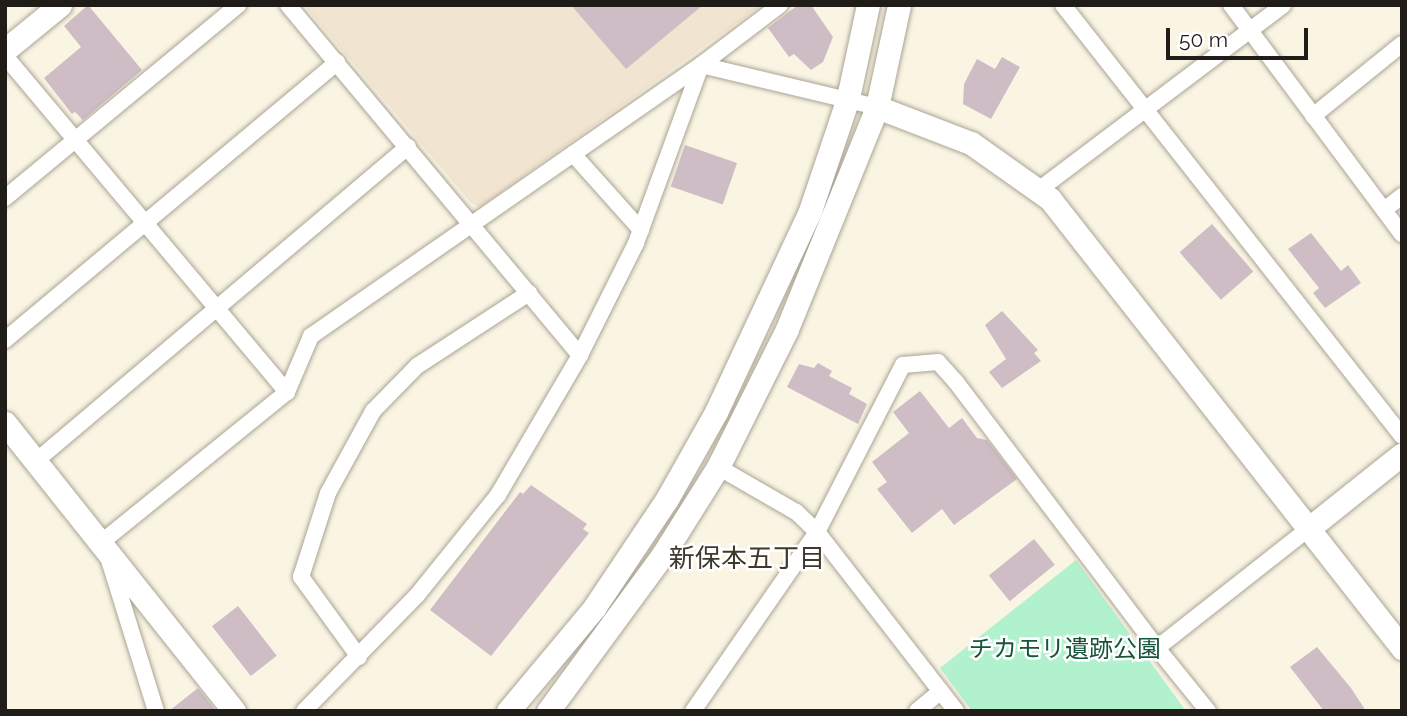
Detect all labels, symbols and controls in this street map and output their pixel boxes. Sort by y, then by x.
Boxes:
scale bar [1169,14,1311,58]
text: 50 m [1179,27,1228,52]
district label: 新保本五丁目 [669,543,825,575]
park label: チカモリ遺跡公園 [969,635,1161,663]

